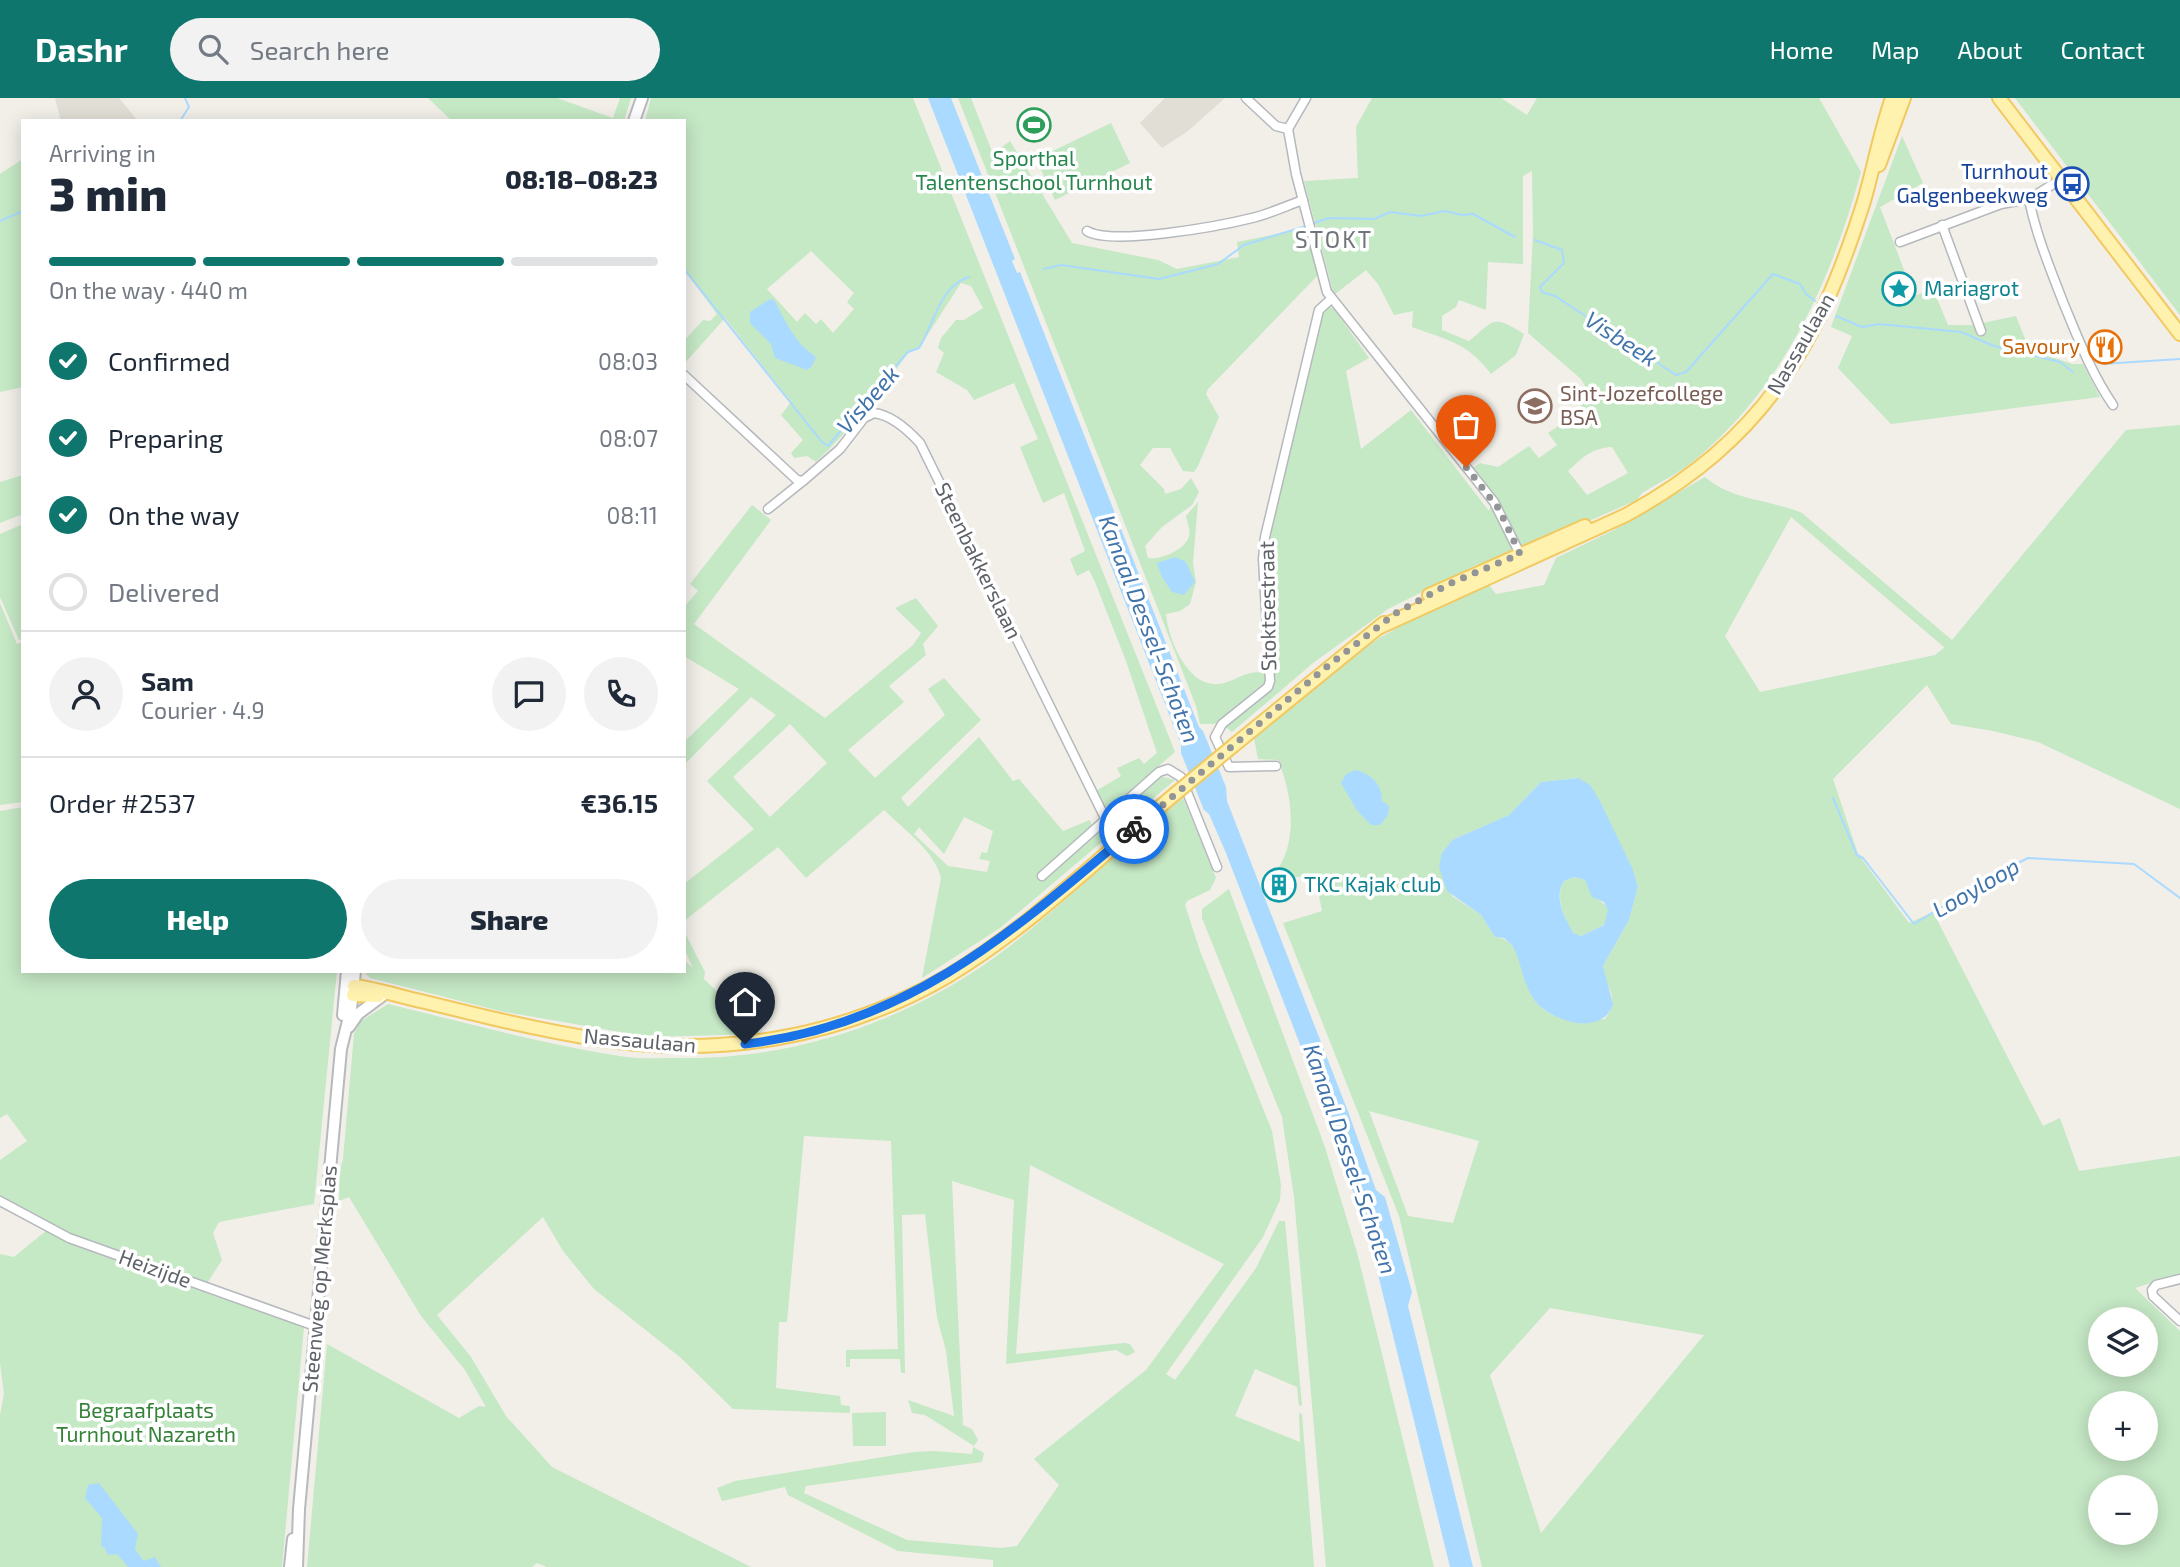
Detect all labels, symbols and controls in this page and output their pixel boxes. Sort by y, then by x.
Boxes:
search box [170,18,660,81]
text: Dashr [35,29,128,69]
icon: search [194,30,232,68]
text: Search here [250,34,389,65]
text: Home [1770,35,1833,64]
text: Map [1871,35,1919,64]
text: About [1957,35,2023,64]
text: Contact [2061,35,2145,64]
sports icon: Sporthal Talentenschool Turnhout [1015,106,1053,144]
text: Arriving in [49,139,156,167]
place label: Sporthal Talentenschool Turnhout [916,145,1152,194]
place label: Turnhout Galgenbeekweg [1896,158,2048,207]
text: 08:18–08:23 [505,163,658,194]
text: 3 min [49,165,167,220]
bus stop icon: Turnhout Galgenbeekweg [2053,165,2091,203]
district label: STOKT [1295,225,1373,253]
place icon: Mariagrot [1880,270,1918,308]
place label: Mariagrot [1924,275,2019,300]
text: On the way · 440 m [49,276,248,304]
street label: Nassaulaan [1761,288,1839,398]
water label: Visbeek [1580,304,1663,372]
restaurant icon: Savoury [2086,328,2124,366]
place label: Savoury [2002,333,2080,358]
icon: check [49,342,87,380]
text: Confirmed [108,345,231,376]
text: 08:03 [598,347,658,375]
water label: Visbeek [830,360,904,439]
place label: Sint-Jozefcollege BSA [1560,380,1723,429]
school or university icon: Sint-Jozefcollege BSA [1516,387,1554,425]
pin [1436,395,1496,467]
icon: bag [1447,406,1485,444]
icon: check [49,419,87,457]
text: Preparing [108,422,223,453]
text: 08:07 [599,424,658,452]
street label: Steenbakkerslaan [931,478,1028,643]
icon: check [49,496,87,534]
text: On the way [108,499,239,530]
text: 08:11 [606,501,658,529]
water label: Kanaal Dessel-Schoten [1094,511,1206,746]
street label: Stoktsestraat [1253,541,1280,671]
text: Delivered [108,576,220,607]
button: person [49,657,123,731]
button: chat [492,657,566,731]
button: phone [584,657,658,731]
text: Sam [141,665,194,696]
text: Courier · 4.9 [141,696,265,724]
text: Order #2537 [49,787,195,818]
text: €36.15 [580,787,658,818]
courier [1099,794,1169,864]
icon: bike [1115,810,1153,848]
water label: Looyloop [1927,851,2024,923]
building icon: TKC Kajak club [1260,866,1298,904]
place label: TKC Kajak club [1304,871,1441,897]
button: Help [49,879,347,959]
button: Share [361,879,658,959]
pin [715,972,775,1044]
icon: home [726,983,764,1021]
street label: Nassaulaan [583,1022,697,1057]
water label: Kanaal Dessel-Schoten [1298,1040,1404,1277]
street label: Steenweg op Merksplas [296,1164,341,1394]
street label: Heizijde [116,1243,195,1293]
map controls [2088,1307,2158,1545]
button: layers [2088,1307,2158,1377]
button: + [2088,1391,2158,1461]
park label: Begraafplaats Turnhout Nazareth [56,1397,236,1446]
button: − [2088,1475,2158,1545]

